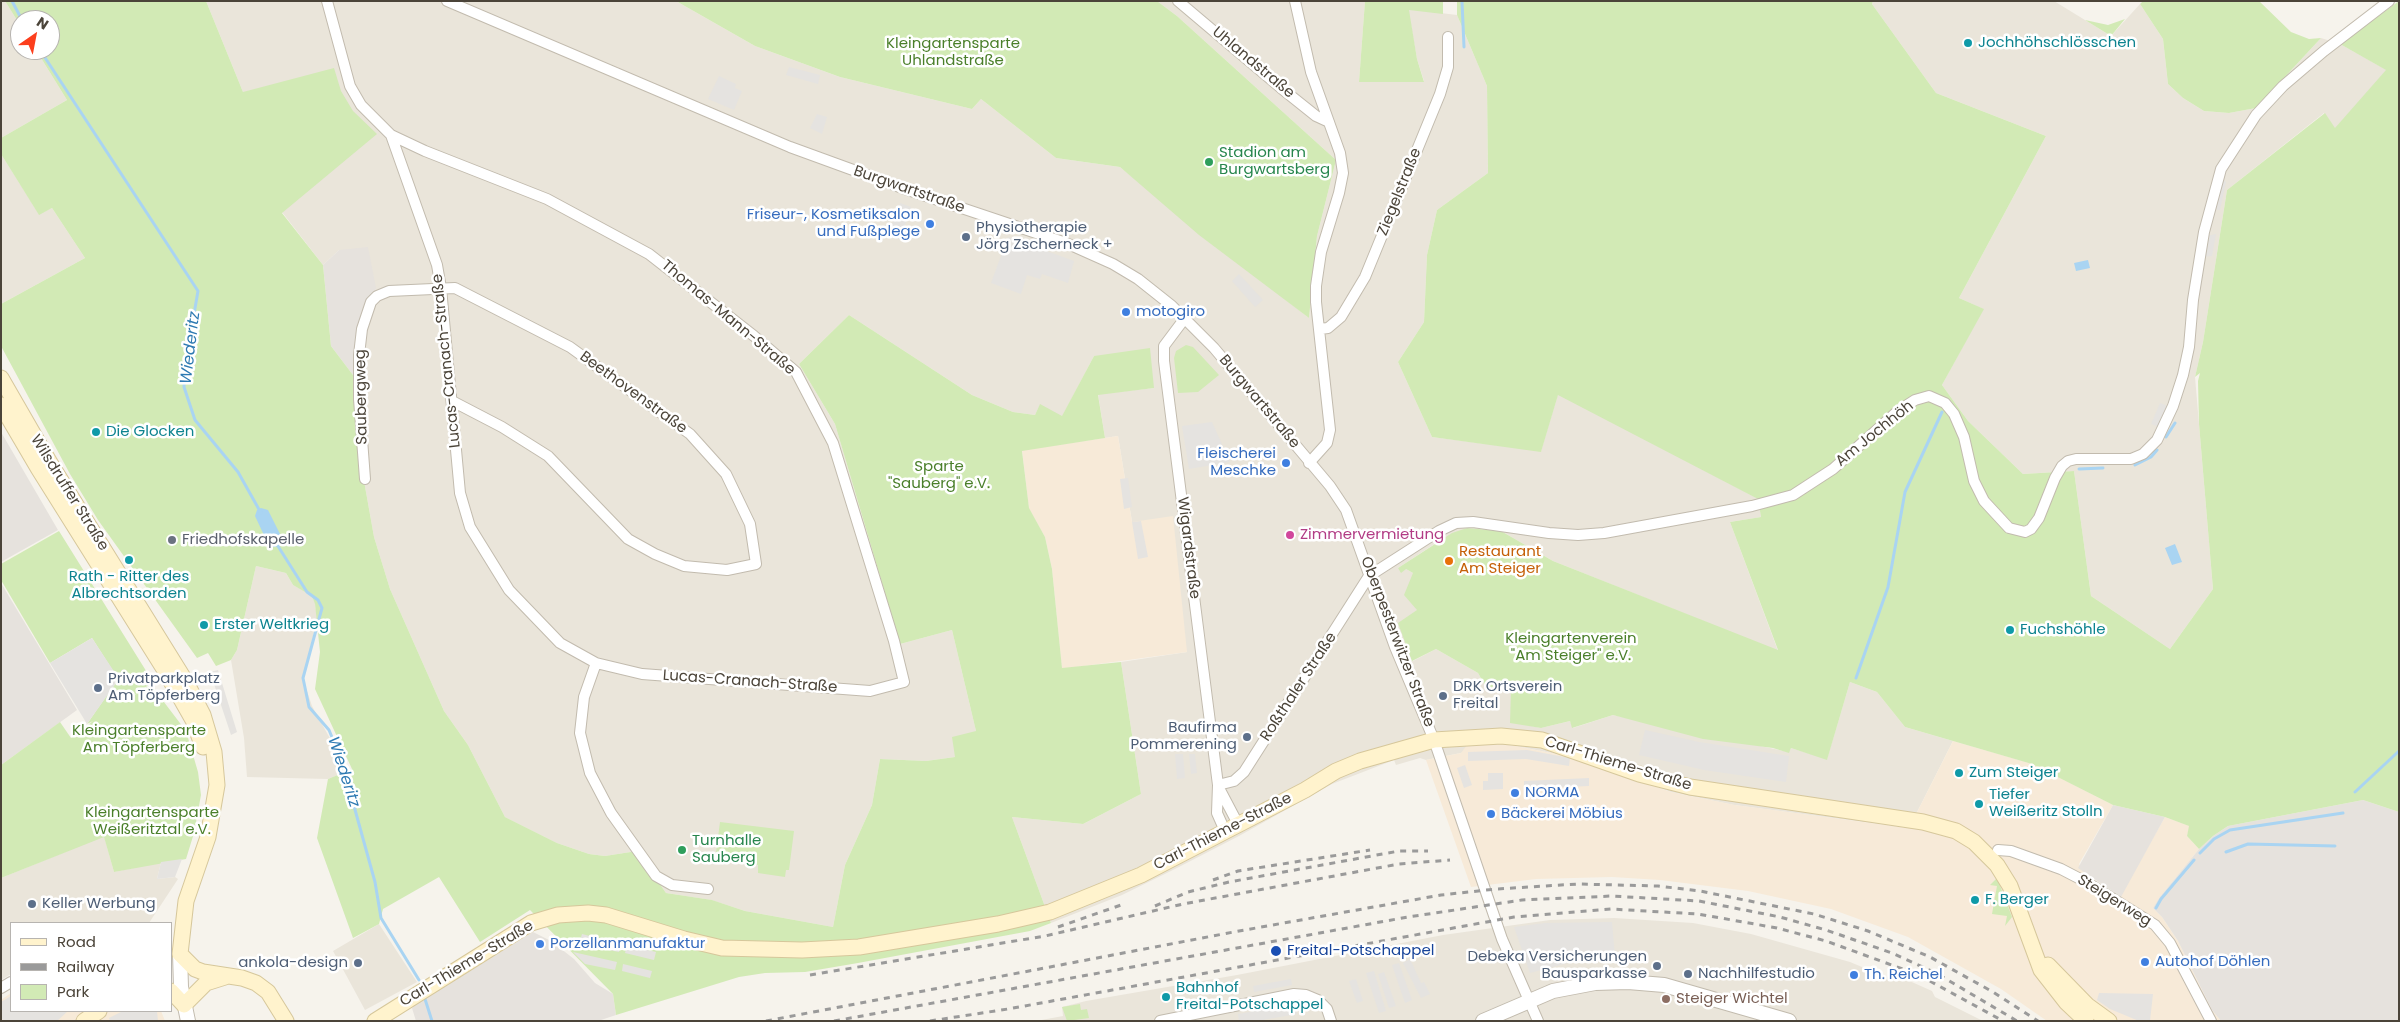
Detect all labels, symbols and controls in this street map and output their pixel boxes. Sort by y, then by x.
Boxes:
north arrow [10,10,60,60]
text: N [33,12,52,35]
street label: Uhlandstraße [1208,23,1298,103]
place label: Jochhöhschlösschen [1978,34,2136,52]
park label: Kleingartensparte Uhlandstraße [886,35,1020,70]
marker: Jochhöhschlösschen [1962,37,1974,49]
place label: Stadion am Burgwartsberg [1219,144,1330,179]
street label: Ziegelstraße [1374,146,1426,238]
marker: Stadion am Burgwartsberg [1203,156,1215,168]
street label: Burgwartstraße [851,163,967,217]
place label: Friseur-, Kosmetiksalon und Fußplege [747,206,920,241]
marker: Friseur-, Kosmetiksalon und Fußplege [924,218,936,230]
place label: Physiotherapie Jörg Zscherneck + [976,219,1113,254]
marker: Physiotherapie Jörg Zscherneck + [960,231,972,243]
street label: Thomas-Mann-Straße [657,257,799,379]
street label: Lucas-Cranach-Straße [429,273,465,449]
place label: motogiro [1136,303,1205,321]
marker: motogiro [1120,306,1132,318]
water label: Wiederitz [177,310,205,386]
street label: Beethovenstraße [576,348,690,438]
street label: Saubergweg [352,349,372,445]
street label: Burgwartstraße [1215,352,1303,452]
street label: Am Jochhöh [1833,397,1917,471]
place label: Die Glocken [106,423,194,441]
marker: Die Glocken [90,426,102,438]
street label: Wilsdruffer Straße [26,432,112,554]
place label: Fleischerei Meschke [1197,445,1276,480]
marker: Fleischerei Meschke [1280,457,1292,469]
park label: Sparte "Sauberg" e.V. [888,458,990,493]
street label: Wigardstraße [1173,496,1203,600]
place label: Zimmervermietung [1300,526,1444,544]
marker: Zimmervermietung [1284,529,1296,541]
place label: Friedhofskapelle [182,531,304,549]
marker: Friedhofskapelle [166,534,178,546]
place label: Restaurant Am Steiger [1459,543,1541,578]
marker: Rath - Ritter des Albrechtsorden [123,554,135,566]
street label: Oberpesterwitzer Straße [1356,554,1438,730]
marker: Restaurant Am Steiger [1443,555,1455,567]
place label: Rath - Ritter des Albrechtsorden [69,568,189,603]
place label: Erster Weltkrieg [214,616,329,634]
marker: Erster Weltkrieg [198,619,210,631]
place label: Fuchshöhle [2020,621,2105,639]
marker: Fuchshöhle [2004,624,2016,636]
street label: Roßthaler Straße [1257,629,1341,745]
park label: Kleingartenverein "Am Steiger" e.V. [1505,630,1637,665]
street label: Lucas-Cranach-Straße [662,667,838,697]
place label: Privatparkplatz Am Töpferberg [108,670,220,705]
place label: DRK Ortsverein Freital [1453,678,1562,713]
marker: Privatparkplatz Am Töpferberg [92,682,104,694]
marker: DRK Ortsverein Freital [1437,690,1449,702]
place label: Baufirma Pommerening [1131,719,1237,754]
park label: Kleingartensparte Am Töpferberg [72,722,206,757]
marker: Baufirma Pommerening [1241,731,1253,743]
street label: Carl-Thieme-Straße [1542,733,1694,795]
water label: Wiederitz [323,734,363,810]
place label: Zum Steiger [1969,764,2058,782]
marker: Zum Steiger [1953,767,1965,779]
place label: NORMA [1525,784,1579,802]
place label: Tiefer Weißeritz Stolln [1989,786,2103,821]
marker: NORMA [1509,787,1521,799]
street label: Carl-Thieme-Straße [1151,789,1295,875]
marker: Tiefer Weißeritz Stolln [1973,798,1985,810]
park label: Kleingartensparte Weißeritztal e.V. [85,804,219,839]
place label: Bäckerei Möbius [1501,805,1623,823]
marker: Bäckerei Möbius [1485,808,1497,820]
place label: Turnhalle Sauberg [692,832,761,867]
marker: Turnhalle Sauberg [676,844,688,856]
street label: Steigerweg [2074,871,2154,931]
place label: F. Berger [1985,891,2049,909]
marker: F. Berger [1969,894,1981,906]
place label: Keller Werbung [42,895,156,913]
marker: Keller Werbung [26,898,38,910]
street label: Carl-Thieme-Straße [397,917,537,1011]
legend [10,922,172,1012]
text: Road [57,931,96,952]
place label: Porzellanmanufaktur [550,935,705,953]
marker: Porzellanmanufaktur [534,938,546,950]
place label: Freital-Potschappel [1287,942,1434,960]
marker: Freital-Potschappel [1269,944,1283,958]
place label: Debeka Versicherungen Bausparkasse [1467,948,1647,983]
place label: Autohof Döhlen [2155,953,2270,971]
place label: ankola-design [238,954,348,972]
text: Railway [57,956,115,977]
marker: Autohof Döhlen [2139,956,2151,968]
marker: ankola-design [352,957,364,969]
marker: Debeka Versicherungen Bausparkasse [1651,960,1663,972]
place label: Nachhilfestudio [1698,965,1815,983]
place label: Th. Reichel [1864,966,1943,984]
marker: Nachhilfestudio [1682,968,1694,980]
marker: Th. Reichel [1848,969,1860,981]
place label: Bahnhof Freital-Potschappel [1176,979,1323,1014]
text: Park [57,981,89,1002]
place label: Steiger Wichtel [1676,990,1788,1008]
marker: Bahnhof Freital-Potschappel [1160,991,1172,1003]
marker: Steiger Wichtel [1660,993,1672,1005]

